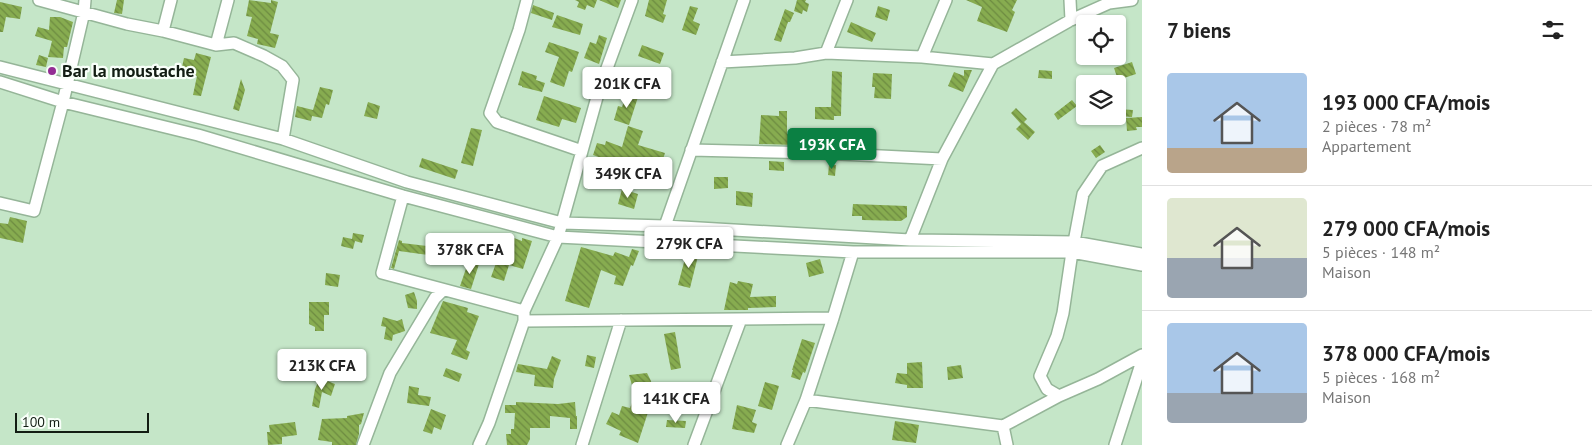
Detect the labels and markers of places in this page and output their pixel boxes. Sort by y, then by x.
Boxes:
place label: Bar la moustache [62,59,195,82]
marker: Bar la moustache [46,65,58,77]
pin: 201K CFA [575,66,679,109]
pin: 193K CFA [780,128,884,170]
pin: 349K CFA [576,156,680,199]
pin: 279K CFA [637,226,741,269]
pin: 378K CFA [418,232,522,275]
pin: 213K CFA [270,348,374,391]
pin: 141K CFA [624,382,728,424]

